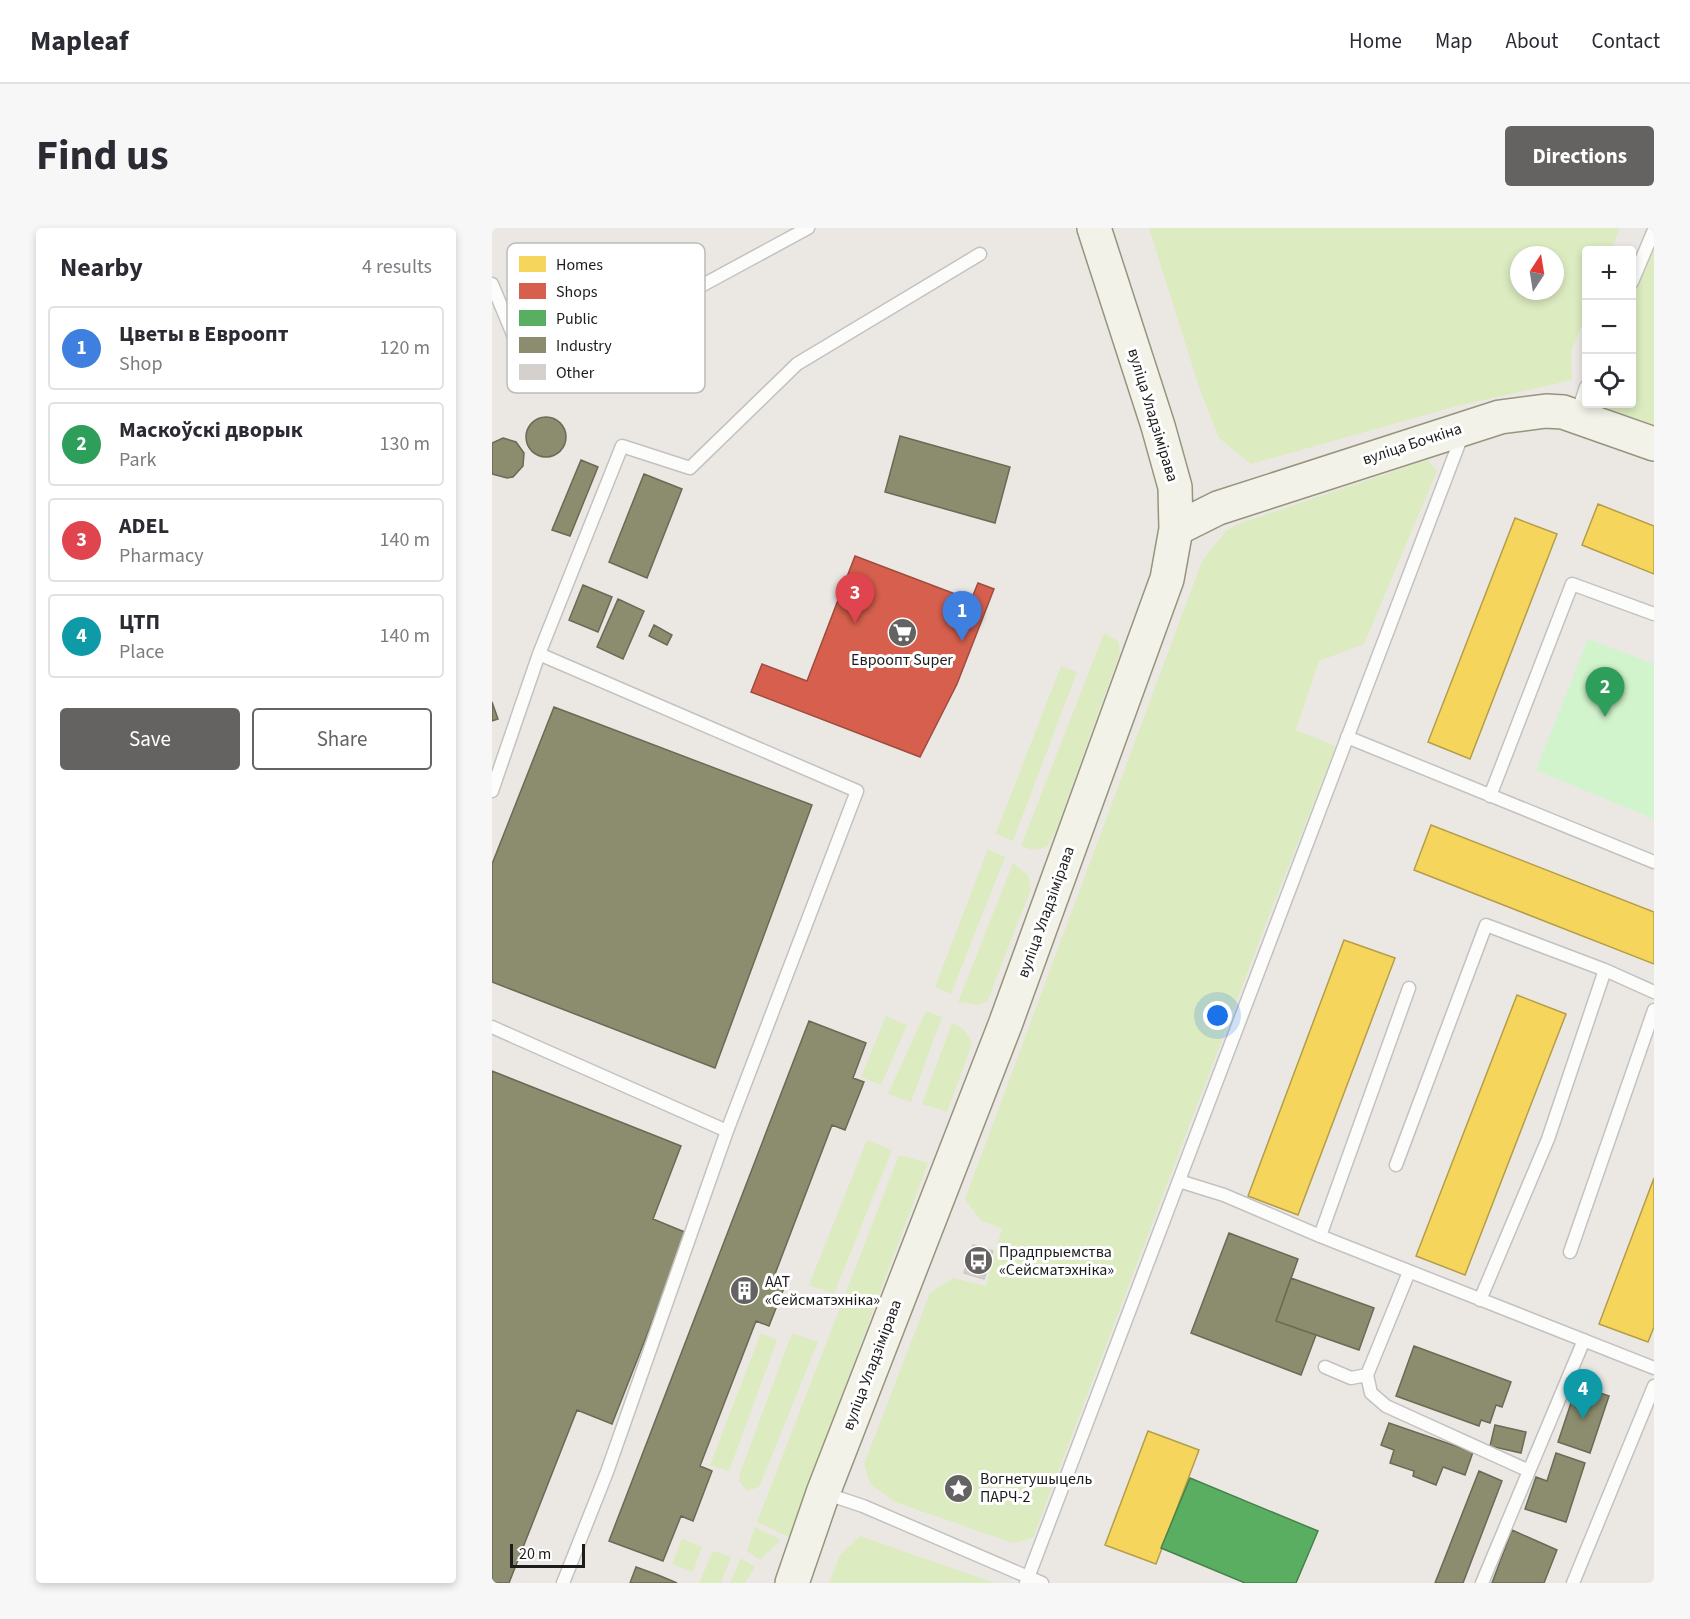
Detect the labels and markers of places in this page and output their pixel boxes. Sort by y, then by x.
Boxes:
pin: 3 [836,574,874,623]
pin: 1 [942,592,982,641]
supermarket icon: Евроопт Super [886,616,918,648]
place label: Евроопт Super [851,649,953,671]
pin: 2 [1586,668,1624,717]
place label: Прадпрыемства «Сейсматэхніка» [999,1241,1114,1281]
bus stop icon: Прадпрыемства «Сейсматэхніка» [962,1245,994,1277]
place label: ААТ «Сейсматэхніка» [765,1271,880,1311]
building icon: ААТ «Сейсматэхніка» [728,1275,760,1307]
pin: 4 [1564,1370,1602,1419]
place label: Вогнетушыцель ПАРЧ-2 [980,1468,1092,1508]
place icon: Вогнетушыцель ПАРЧ-2 [943,1472,975,1504]

